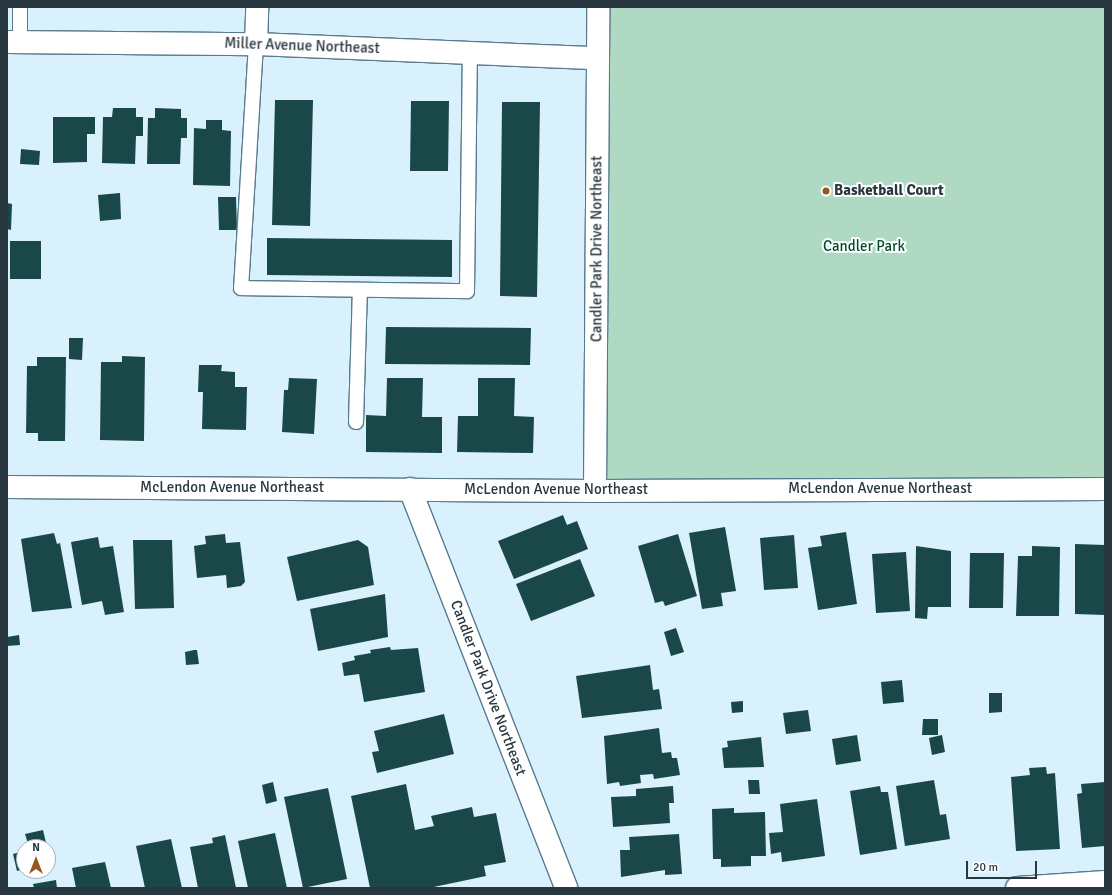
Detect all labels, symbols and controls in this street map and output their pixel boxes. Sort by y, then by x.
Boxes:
street label: Miller Avenue Northeast [224,34,380,58]
street label: Candler Park Drive Northeast [588,156,606,342]
place label: Basketball Court [834,182,944,200]
marker: Basketball Court [821,186,831,196]
park label: Candler Park [823,238,905,256]
street label: McLendon Avenue Northeast [140,479,324,497]
street label: McLendon Avenue Northeast [788,480,972,498]
street label: McLendon Avenue Northeast [464,481,648,499]
street label: Candler Park Drive Northeast [446,598,530,778]
north arrow [16,839,56,879]
text: N [32,841,40,854]
scale bar [968,853,1039,879]
text: 20 m [973,860,998,875]

